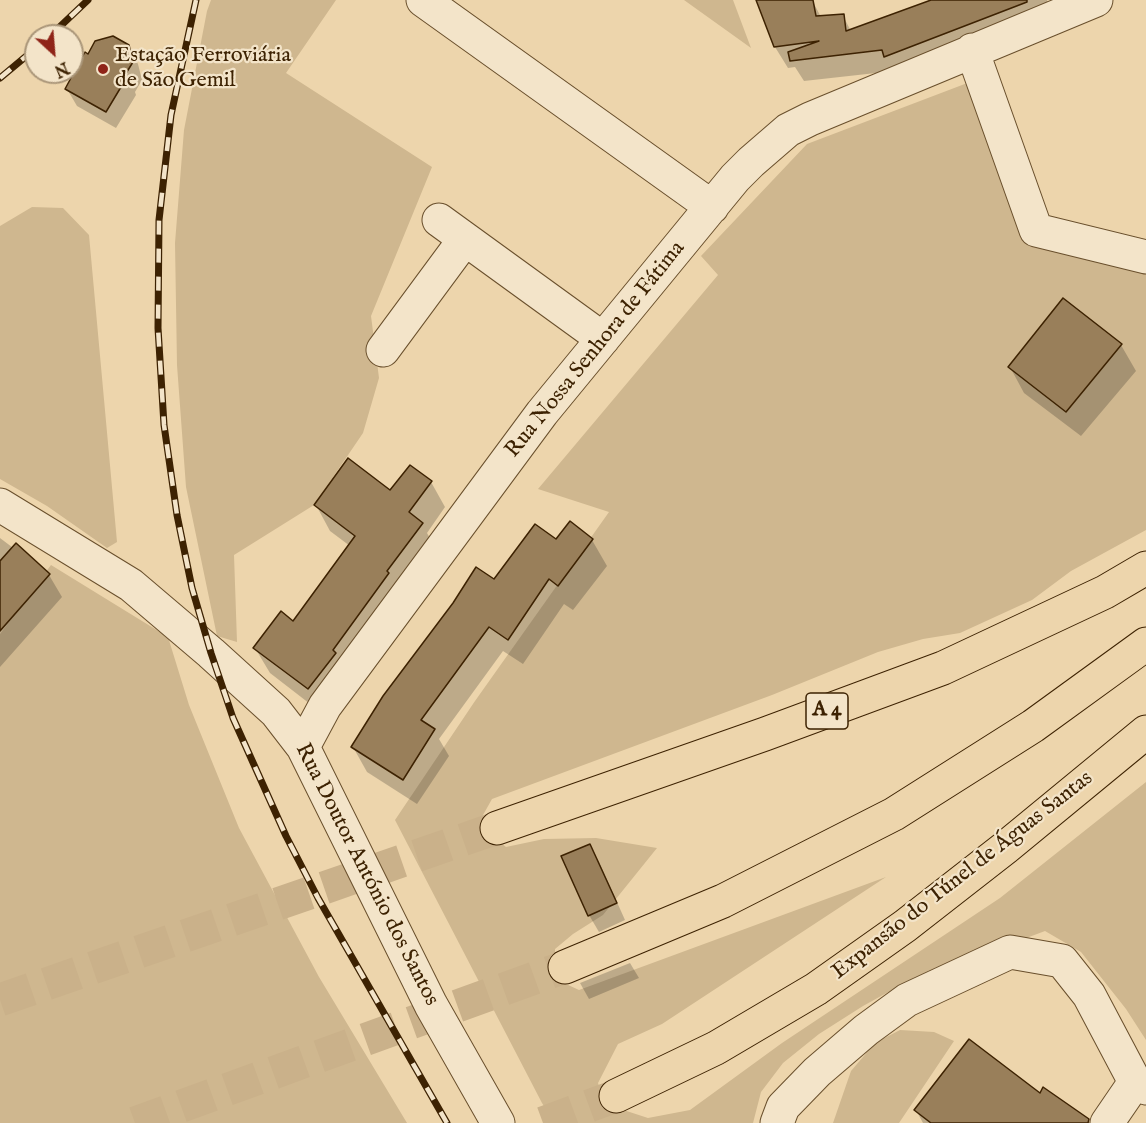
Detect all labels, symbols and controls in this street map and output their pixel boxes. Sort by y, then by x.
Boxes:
north arrow [24,24,84,84]
place label: Estação Ferroviária de São Gemil [115,43,291,94]
text: N [50,56,72,80]
marker: Estação Ferroviária de São Gemil [96,62,110,76]
street label: Rua Nossa Senhora de Fátima [500,236,692,464]
road number: A 4 [806,693,848,729]
street label: Rua Doutor António dos Santos [288,739,444,1011]
street label: Expansão do Túnel de Águas Santas [827,766,1099,986]

